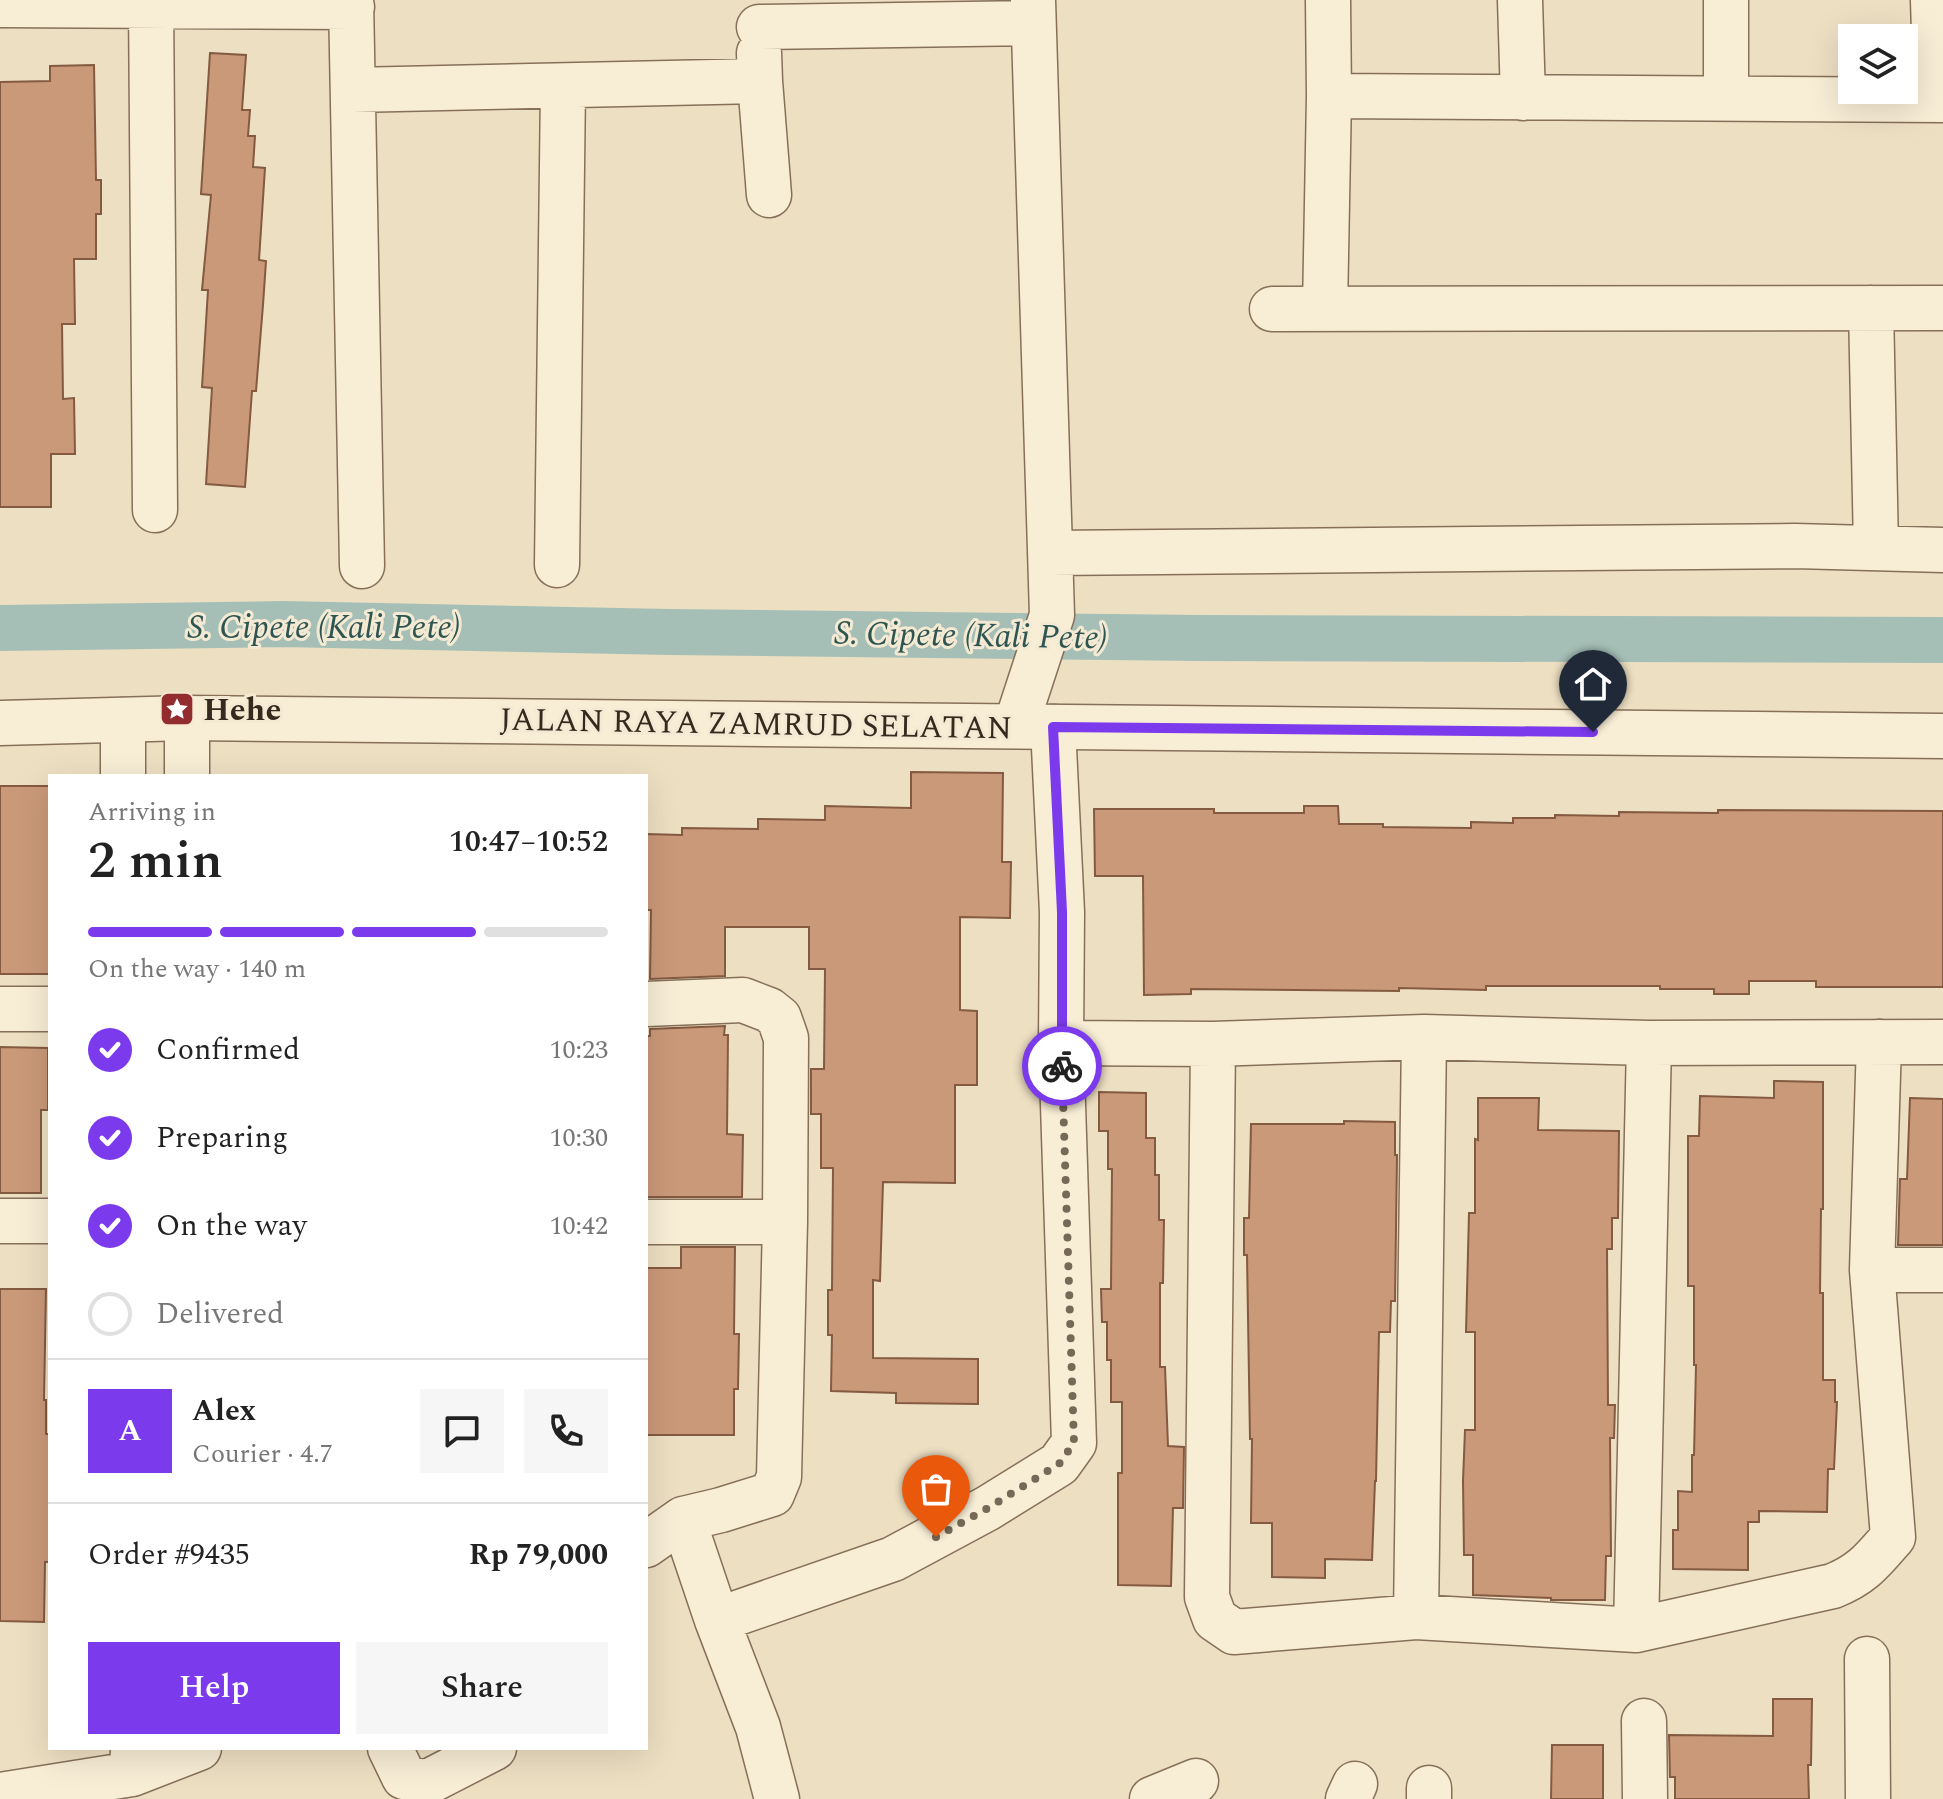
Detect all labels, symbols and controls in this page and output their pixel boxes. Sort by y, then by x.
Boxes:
map controls [1838,24,1918,104]
button: layers [1838,24,1918,104]
water label: S. Cipete (Kali Pete) [187,602,461,654]
water label: S. Cipete (Kali Pete) [834,608,1108,664]
pin [1559,650,1627,732]
icon: home [1571,662,1615,706]
place label: Hehe [203,686,281,735]
place icon: Hehe [158,690,196,728]
street label: JALAN RAYA ZAMRUD SELATAN [499,696,1013,753]
text: Arriving in [88,792,216,832]
text: 10:47–10:52 [449,819,608,865]
text: 2 min [88,822,223,901]
text: On the way · 140 m [88,949,306,989]
courier [1022,1026,1102,1106]
text: Confirmed [156,1027,300,1073]
icon: check [88,1028,132,1072]
text: 10:23 [549,1030,608,1070]
icon: bike [1040,1044,1084,1088]
text: Preparing [156,1115,288,1161]
icon: check [88,1116,132,1160]
text: 10:30 [549,1118,608,1158]
text: On the way [156,1203,307,1249]
icon: check [88,1204,132,1248]
text: 10:42 [549,1206,608,1246]
text: Delivered [156,1291,284,1337]
text: Alex [192,1388,256,1434]
button: chat [420,1389,504,1473]
button: phone [524,1389,608,1473]
text: A [118,1408,142,1454]
text: Courier · 4.7 [192,1434,333,1474]
pin [902,1455,970,1537]
icon: bag [914,1467,958,1511]
text: Order #9435 [88,1532,250,1578]
text: Rp 79,000 [469,1532,608,1578]
button: Help [88,1642,340,1734]
button: Share [356,1642,608,1734]

